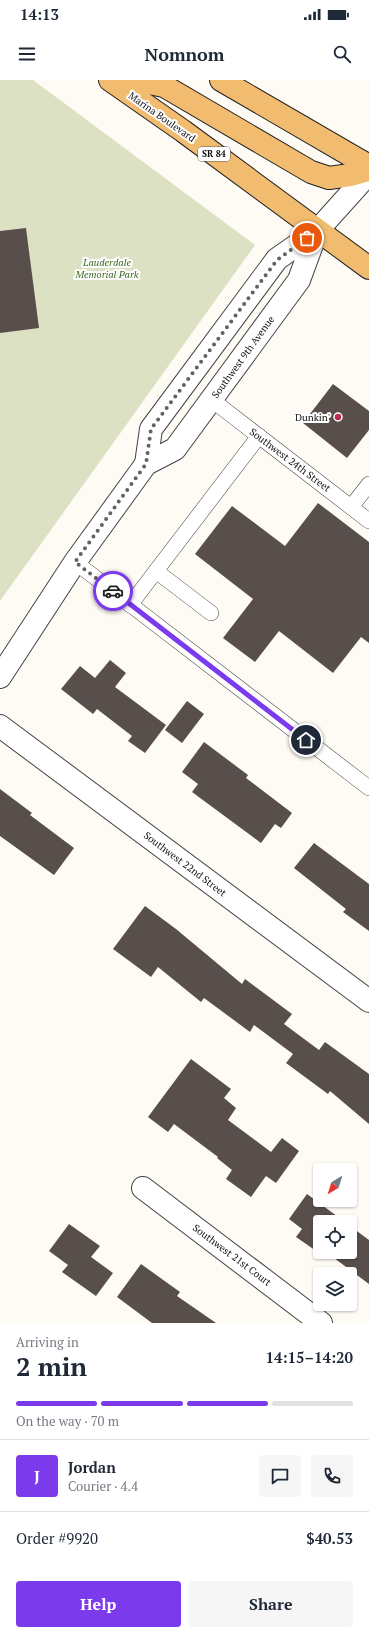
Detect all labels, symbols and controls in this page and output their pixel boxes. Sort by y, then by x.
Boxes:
text: 14:13 [20,4,59,24]
text: Nomnom [145,42,224,66]
icon: menu [16,43,38,65]
icon: search [331,43,353,65]
street label: Marina Boulevard [126,89,198,145]
road number: SR 84 [198,147,230,161]
pin [290,221,324,255]
icon: bag [296,227,318,249]
park label: Lauderdale Memorial Park [74,256,139,281]
street label: Southwest 9th Avenue [209,313,277,401]
place label: Dunkin' [295,411,330,424]
marker: Dunkin' [333,412,343,422]
street label: Southwest 24th Street [247,425,333,495]
courier [93,571,133,611]
icon: car [102,580,124,602]
pin [289,723,323,757]
icon: home [295,729,317,751]
street label: Southwest 22nd Street [141,829,229,899]
north arrow [313,1163,357,1207]
map controls [313,1163,357,1311]
button: locate [313,1215,357,1259]
street label: Southwest 21st Court [190,1221,274,1289]
button: layers [313,1267,357,1311]
text: Arriving in [16,1333,79,1351]
text: 14:15–14:20 [266,1347,353,1367]
text: 2 min [16,1349,87,1383]
text: On the way · 70 m [16,1412,119,1430]
button: chat [259,1455,301,1497]
button: phone [311,1455,353,1497]
text: Jordan [68,1457,116,1477]
text: J [34,1466,40,1486]
text: Courier · 4.4 [68,1477,138,1495]
text: Order #9920 [16,1528,98,1548]
text: $40.53 [306,1528,353,1548]
button: Help [16,1581,181,1627]
button: Share [189,1581,353,1627]

